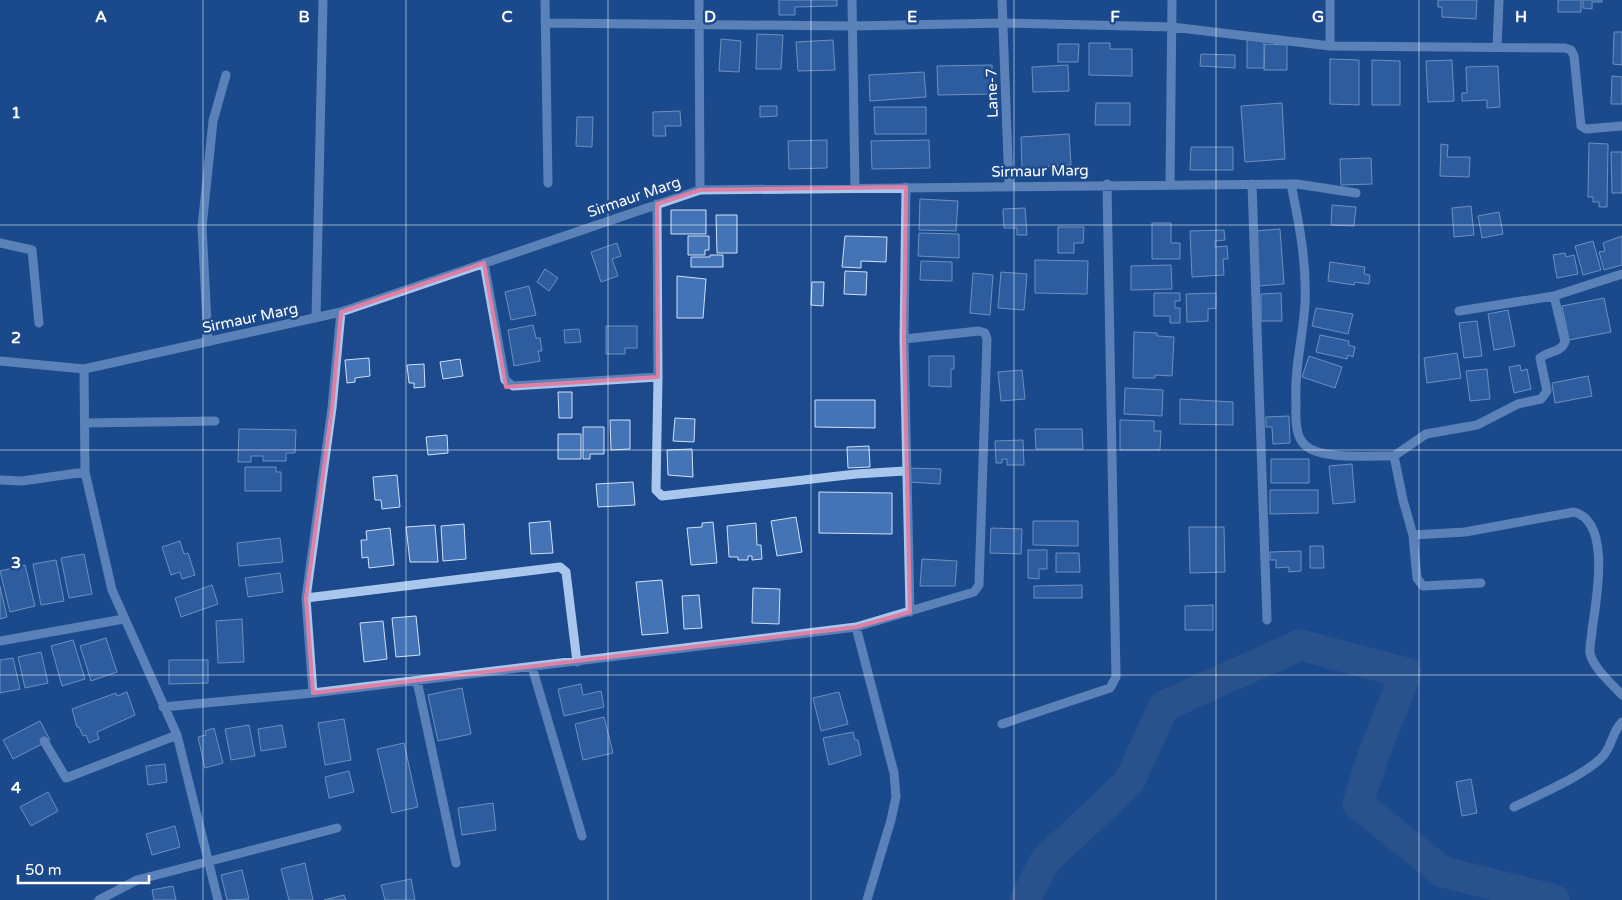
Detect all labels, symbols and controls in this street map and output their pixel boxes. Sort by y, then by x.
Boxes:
text: A [95,7,107,27]
text: B [298,7,310,27]
text: C [501,7,513,27]
text: D [704,7,716,27]
text: E [907,7,917,27]
text: F [1110,7,1120,27]
text: G [1312,7,1324,27]
text: H [1515,7,1527,27]
street label: Lane-7 [982,68,1002,118]
text: 1 [11,103,21,123]
street label: Sirmaur Marg [991,161,1089,181]
street label: Sirmaur Marg [585,173,683,221]
street label: Sirmaur Marg [200,299,300,337]
text: 2 [11,328,21,348]
text: 3 [11,553,21,573]
text: 4 [11,778,21,798]
scale bar [18,852,149,884]
text: 50 m [25,861,62,879]

